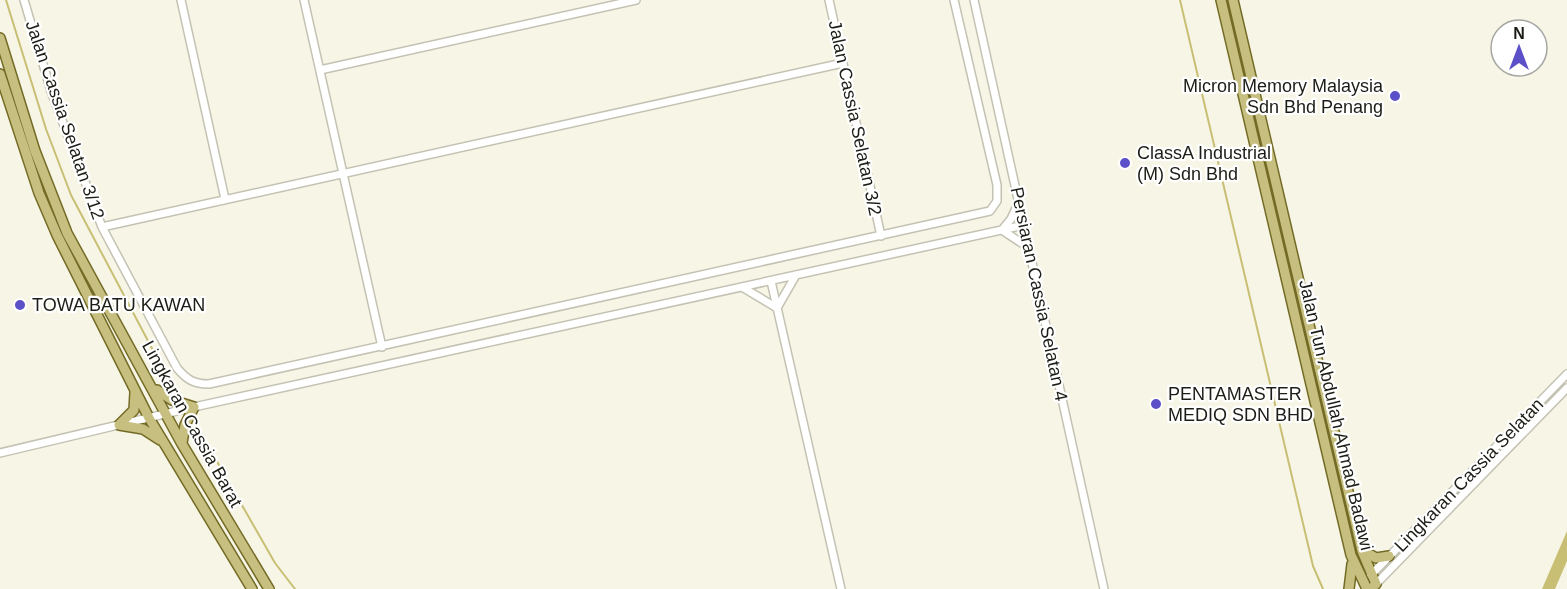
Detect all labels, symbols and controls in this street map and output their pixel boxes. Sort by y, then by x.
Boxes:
street label: Jalan Cassia Selatan 3/12 [22,18,108,222]
north arrow [1489,18,1549,78]
street label: Jalan Cassia Selatan 3/2 [825,19,885,217]
text: N [1513,25,1525,42]
place label: Micron Memory Malaysia Sdn Bhd Penang [1183,76,1384,117]
marker: Micron Memory Malaysia Sdn Bhd Penang [1388,89,1402,103]
place label: ClassA Industrial (M) Sdn Bhd [1137,143,1271,184]
marker: ClassA Industrial (M) Sdn Bhd [1118,156,1132,170]
street label: Persiaran Cassia Selatan 4 [1007,185,1071,403]
street label: Jalan Tun Abdullah Ahmad Badawi [1295,278,1377,552]
place label: TOWA BATU KAWAN [32,295,205,315]
marker: TOWA BATU KAWAN [13,298,27,312]
street label: Lingkaran Cassia Barat [138,337,246,511]
place label: PENTAMASTER MEDIQ SDN BHD [1168,384,1313,425]
street label: Lingkaran Cassia Selatan [1391,394,1547,556]
marker: PENTAMASTER MEDIQ SDN BHD [1149,397,1163,411]

